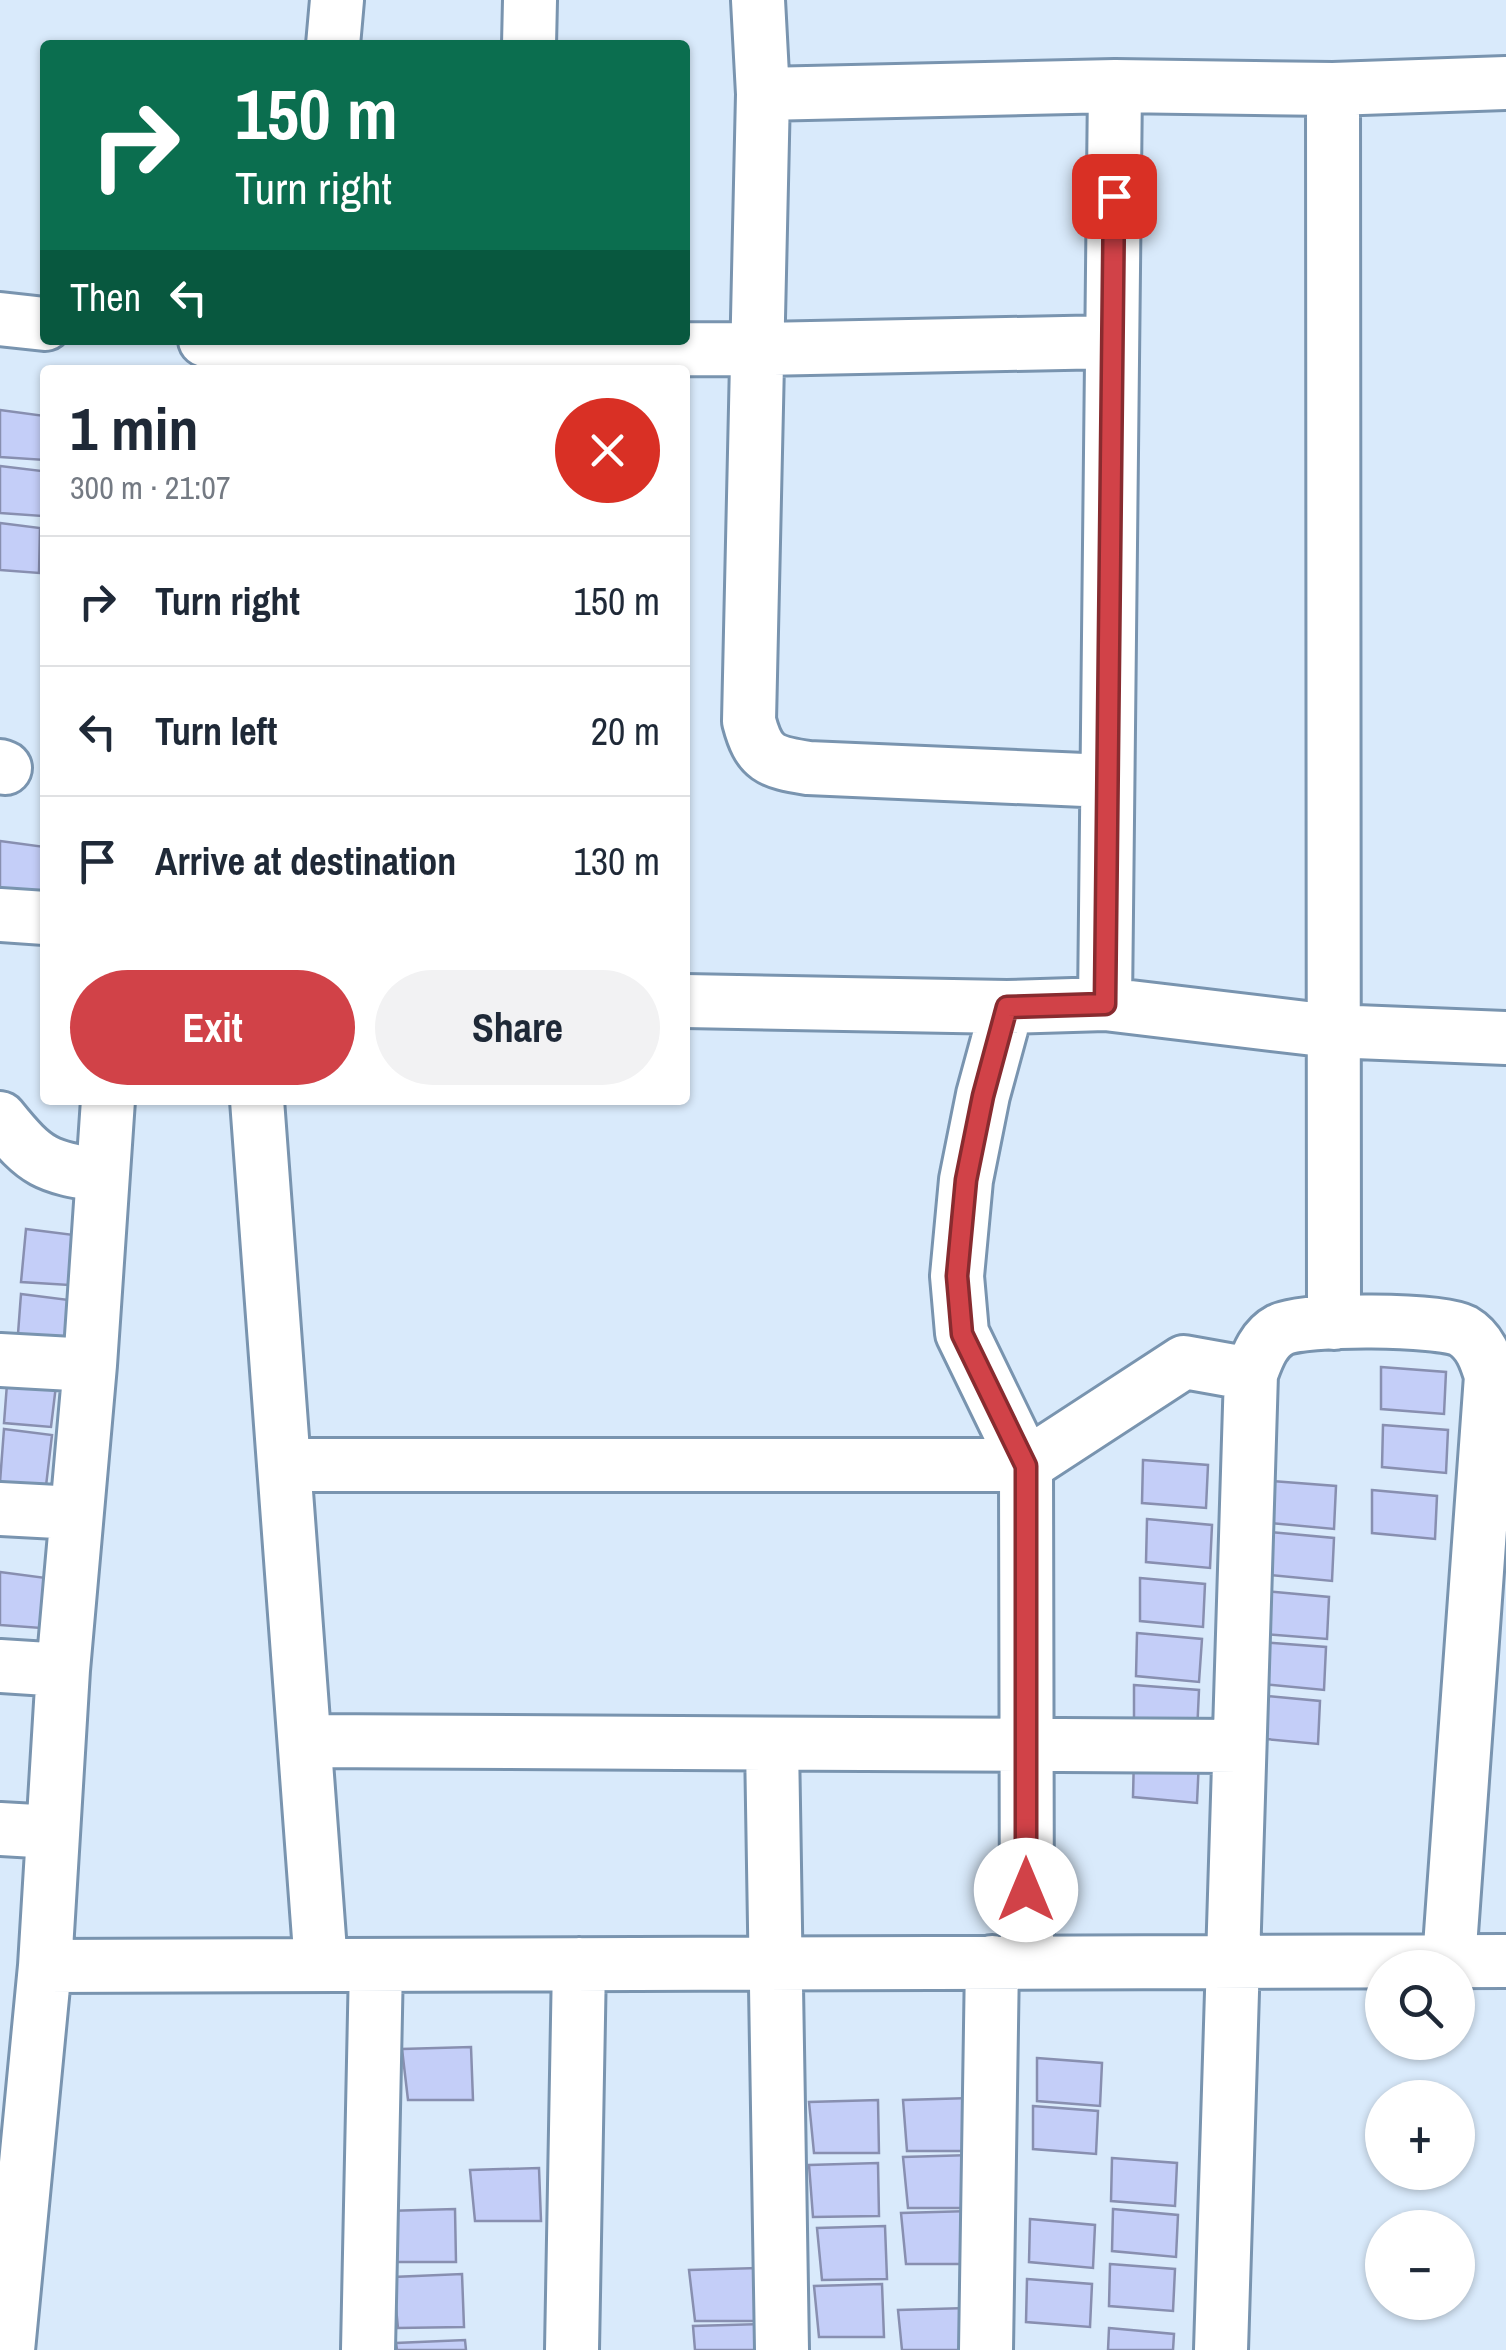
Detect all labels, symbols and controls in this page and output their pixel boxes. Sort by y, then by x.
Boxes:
text: 150 m [235,67,398,161]
icon: right [70,80,200,210]
pin [1072,154,1157,239]
text: Turn right [235,157,392,218]
icon: arrive [1087,169,1142,224]
icon: left [161,270,216,325]
text: Then [70,272,141,323]
text: 1 min [70,388,199,469]
button: close [555,398,660,503]
text: 300 m · 21:07 [70,466,230,509]
icon: right [70,574,125,629]
text: Turn right [155,576,300,627]
text: 150 m [573,576,660,627]
icon: left [70,704,125,759]
text: Turn left [155,706,277,757]
text: 20 m [591,706,660,757]
icon: arrive [70,834,125,889]
text: Arrive at destination [155,836,456,887]
text: 130 m [573,836,660,887]
button: Exit [70,970,355,1085]
button: Share [375,970,660,1085]
position arrow [974,1838,1078,1942]
map controls [1365,1950,1475,2320]
button: search [1365,1950,1475,2060]
button: + [1365,2080,1475,2190]
button: − [1365,2210,1475,2320]

